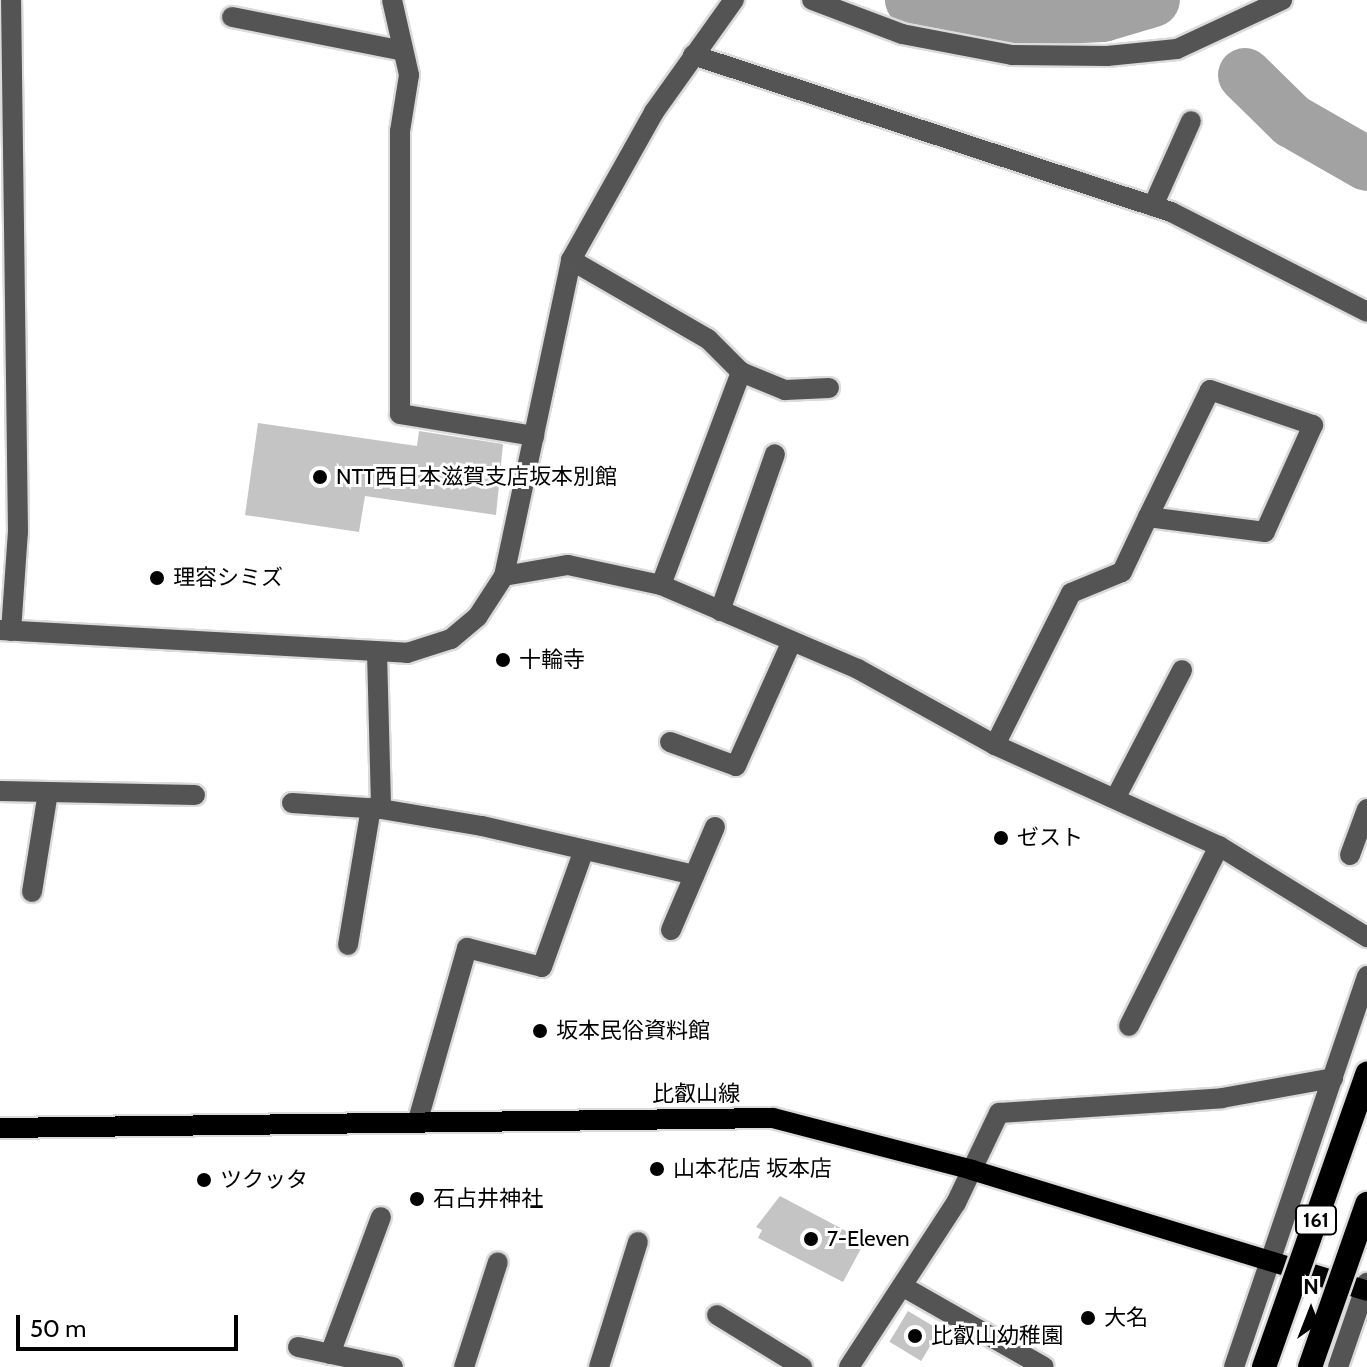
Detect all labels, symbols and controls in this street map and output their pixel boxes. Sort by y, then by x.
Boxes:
place label: NTT西日本滋賀支店坂本別館 [336,464,617,490]
marker: NTT西日本滋賀支店坂本別館 [311,468,329,486]
place label: 理容シミズ [173,565,283,591]
marker: 理容シミズ [148,569,166,587]
place label: 十輪寺 [519,647,585,673]
marker: 十輪寺 [494,651,512,669]
place label: ゼスト [1017,825,1083,851]
marker: ゼスト [992,829,1010,847]
place label: 坂本民俗資料館 [556,1018,710,1044]
marker: 坂本民俗資料館 [531,1022,549,1040]
street label: 比叡山線 [652,1081,740,1107]
place label: 山本花店 坂本店 [673,1156,832,1182]
marker: 山本花店 坂本店 [648,1160,666,1178]
place label: ツクッタ [220,1167,308,1193]
marker: ツクッタ [195,1171,213,1189]
place label: 石占井神社 [433,1186,543,1212]
marker: 石占井神社 [408,1190,426,1208]
road number: 161 [1294,1204,1338,1236]
place label: 7-Eleven [827,1226,910,1252]
marker: 7-Eleven [802,1230,820,1248]
north arrow [1271,1271,1351,1351]
text: N [1303,1273,1319,1300]
scale bar [20,1299,242,1349]
place label: 大名 [1104,1305,1148,1331]
marker: 大名 [1079,1309,1097,1327]
text: 50 m [30,1314,86,1343]
place label: 比叡山幼稚園 [931,1323,1063,1349]
marker: 比叡山幼稚園 [906,1327,924,1345]

